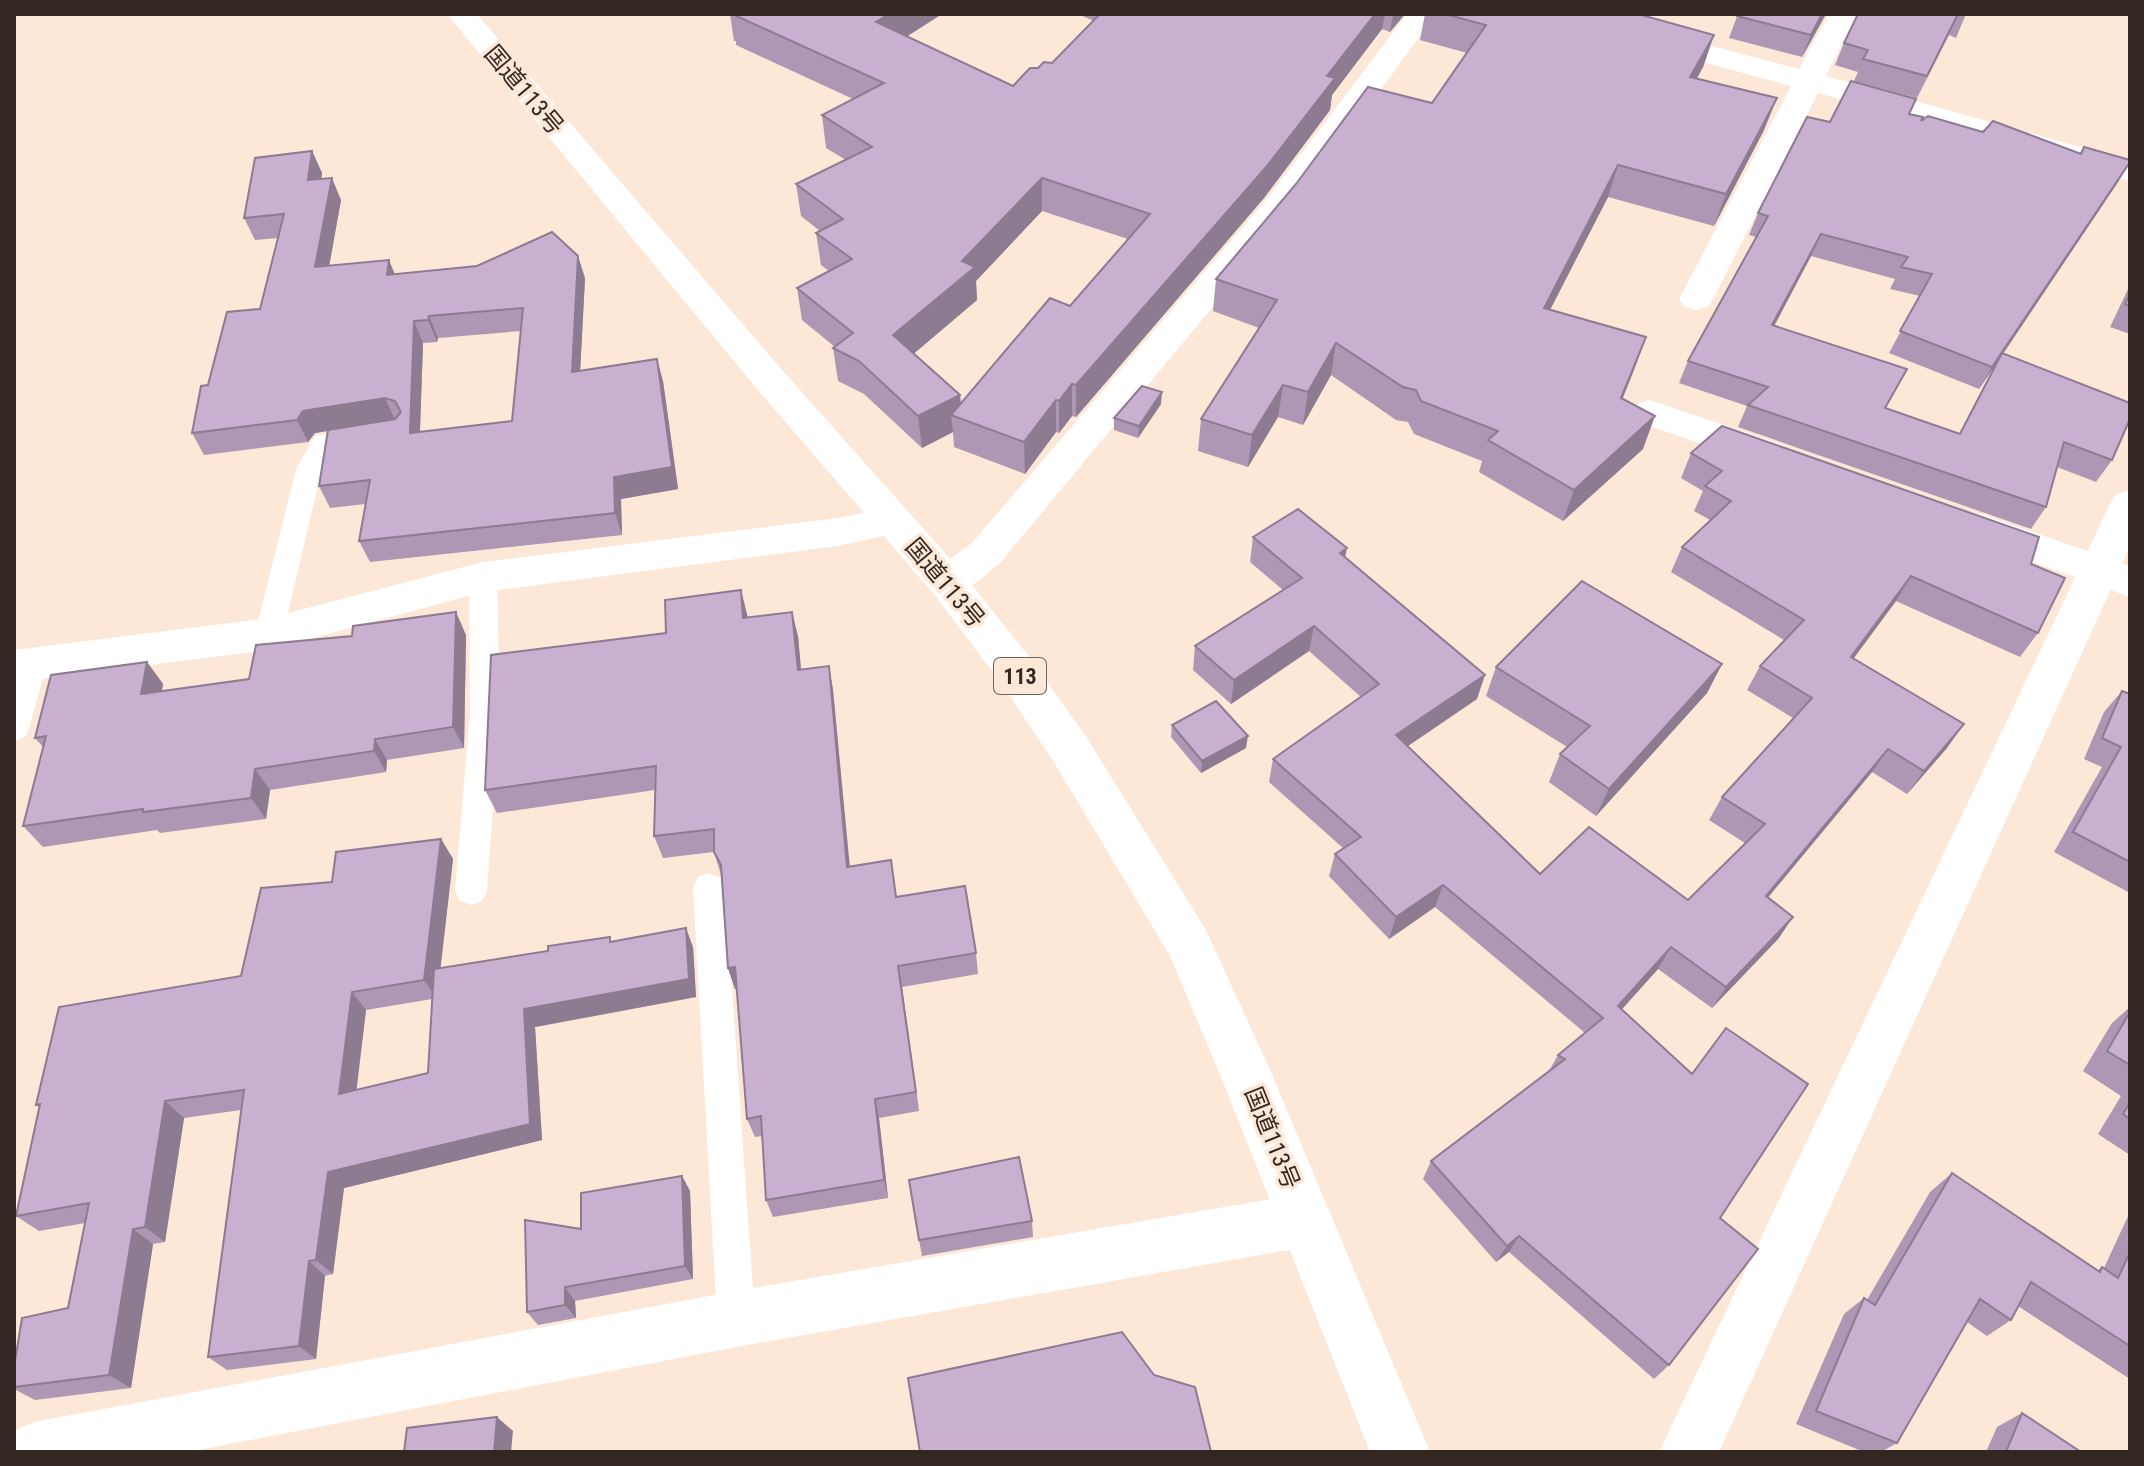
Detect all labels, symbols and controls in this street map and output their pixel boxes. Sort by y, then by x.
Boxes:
street label: 国道113号 [479,40,569,140]
street label: 国道113号 [900,533,990,633]
road number: 113 [994,658,1046,694]
street label: 国道113号 [1239,1083,1305,1193]

